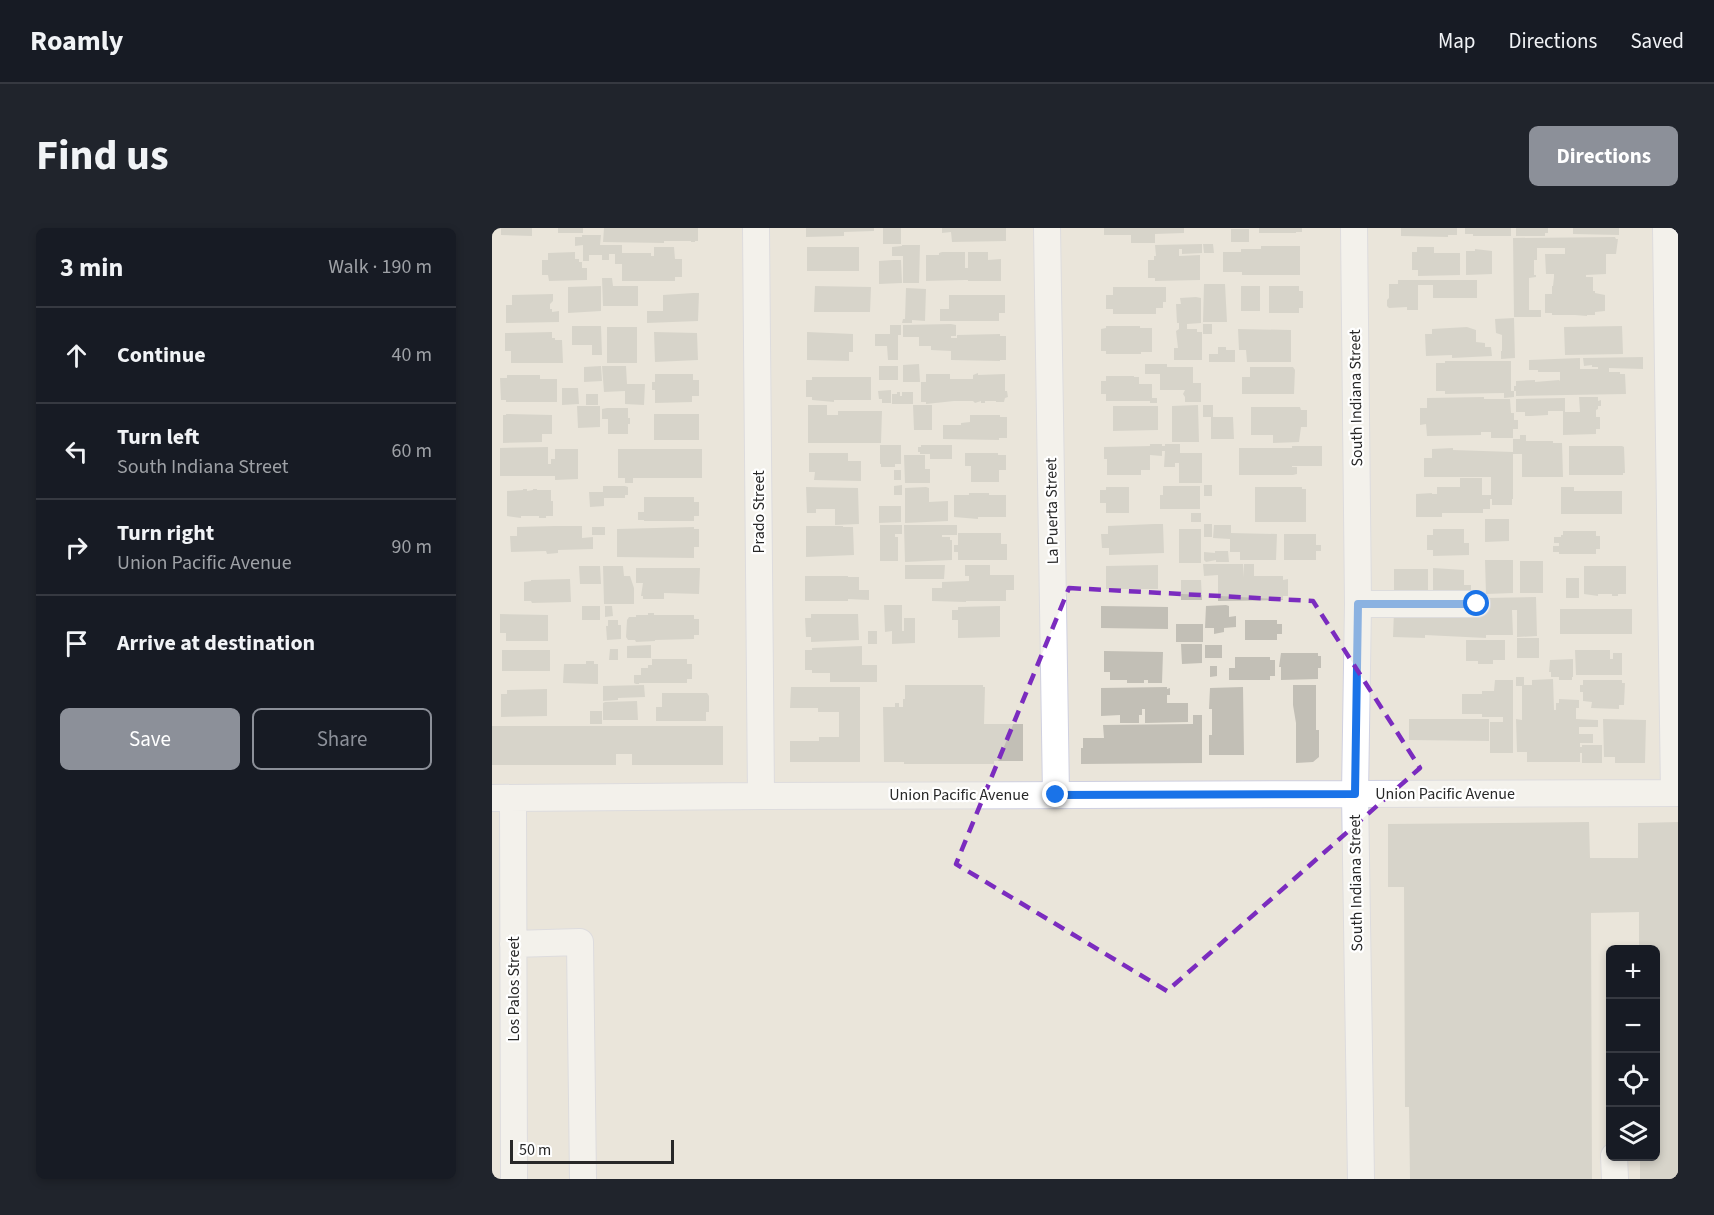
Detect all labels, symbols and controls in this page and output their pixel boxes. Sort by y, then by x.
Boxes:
text: Roamly [30,21,123,61]
text: Map [1438,26,1476,56]
text: Directions [1509,26,1597,56]
text: Saved [1630,26,1684,56]
text: Find us [36,126,169,186]
button: Directions [1529,126,1678,186]
text: 3 min [60,249,123,286]
text: Walk · 190 m [328,253,432,281]
street label: South Indiana Street [1344,329,1368,467]
icon: ahead [60,339,93,372]
text: Continue [117,339,206,371]
text: 40 m [392,341,432,369]
text: Turn left [117,421,199,453]
icon: left [60,435,93,468]
text: 60 m [392,437,432,465]
text: South Indiana Street [117,453,288,481]
street label: La Puerta Street [1040,457,1064,565]
street label: Prado Street [748,470,770,554]
text: Turn right [117,517,214,549]
icon: right [60,531,93,564]
text: 90 m [392,533,432,561]
text: Union Pacific Avenue [117,549,292,577]
route start [1463,590,1489,616]
icon: arrive [60,627,93,660]
text: Arrive at destination [117,627,315,659]
button: Save [60,708,240,770]
button: Share [252,708,432,770]
route end [1042,781,1068,807]
street label: Union Pacific Avenue [1375,783,1515,805]
street label: Union Pacific Avenue [889,784,1029,806]
street label: South Indiana Street [1344,814,1368,952]
street label: Los Palos Street [503,936,525,1042]
map controls [1606,945,1660,1161]
button: + [1606,945,1660,999]
button: − [1606,999,1660,1053]
button: locate [1606,1053,1660,1107]
button: layers [1606,1107,1660,1161]
scale bar [510,1137,674,1164]
text: 50 m [519,1139,551,1161]

